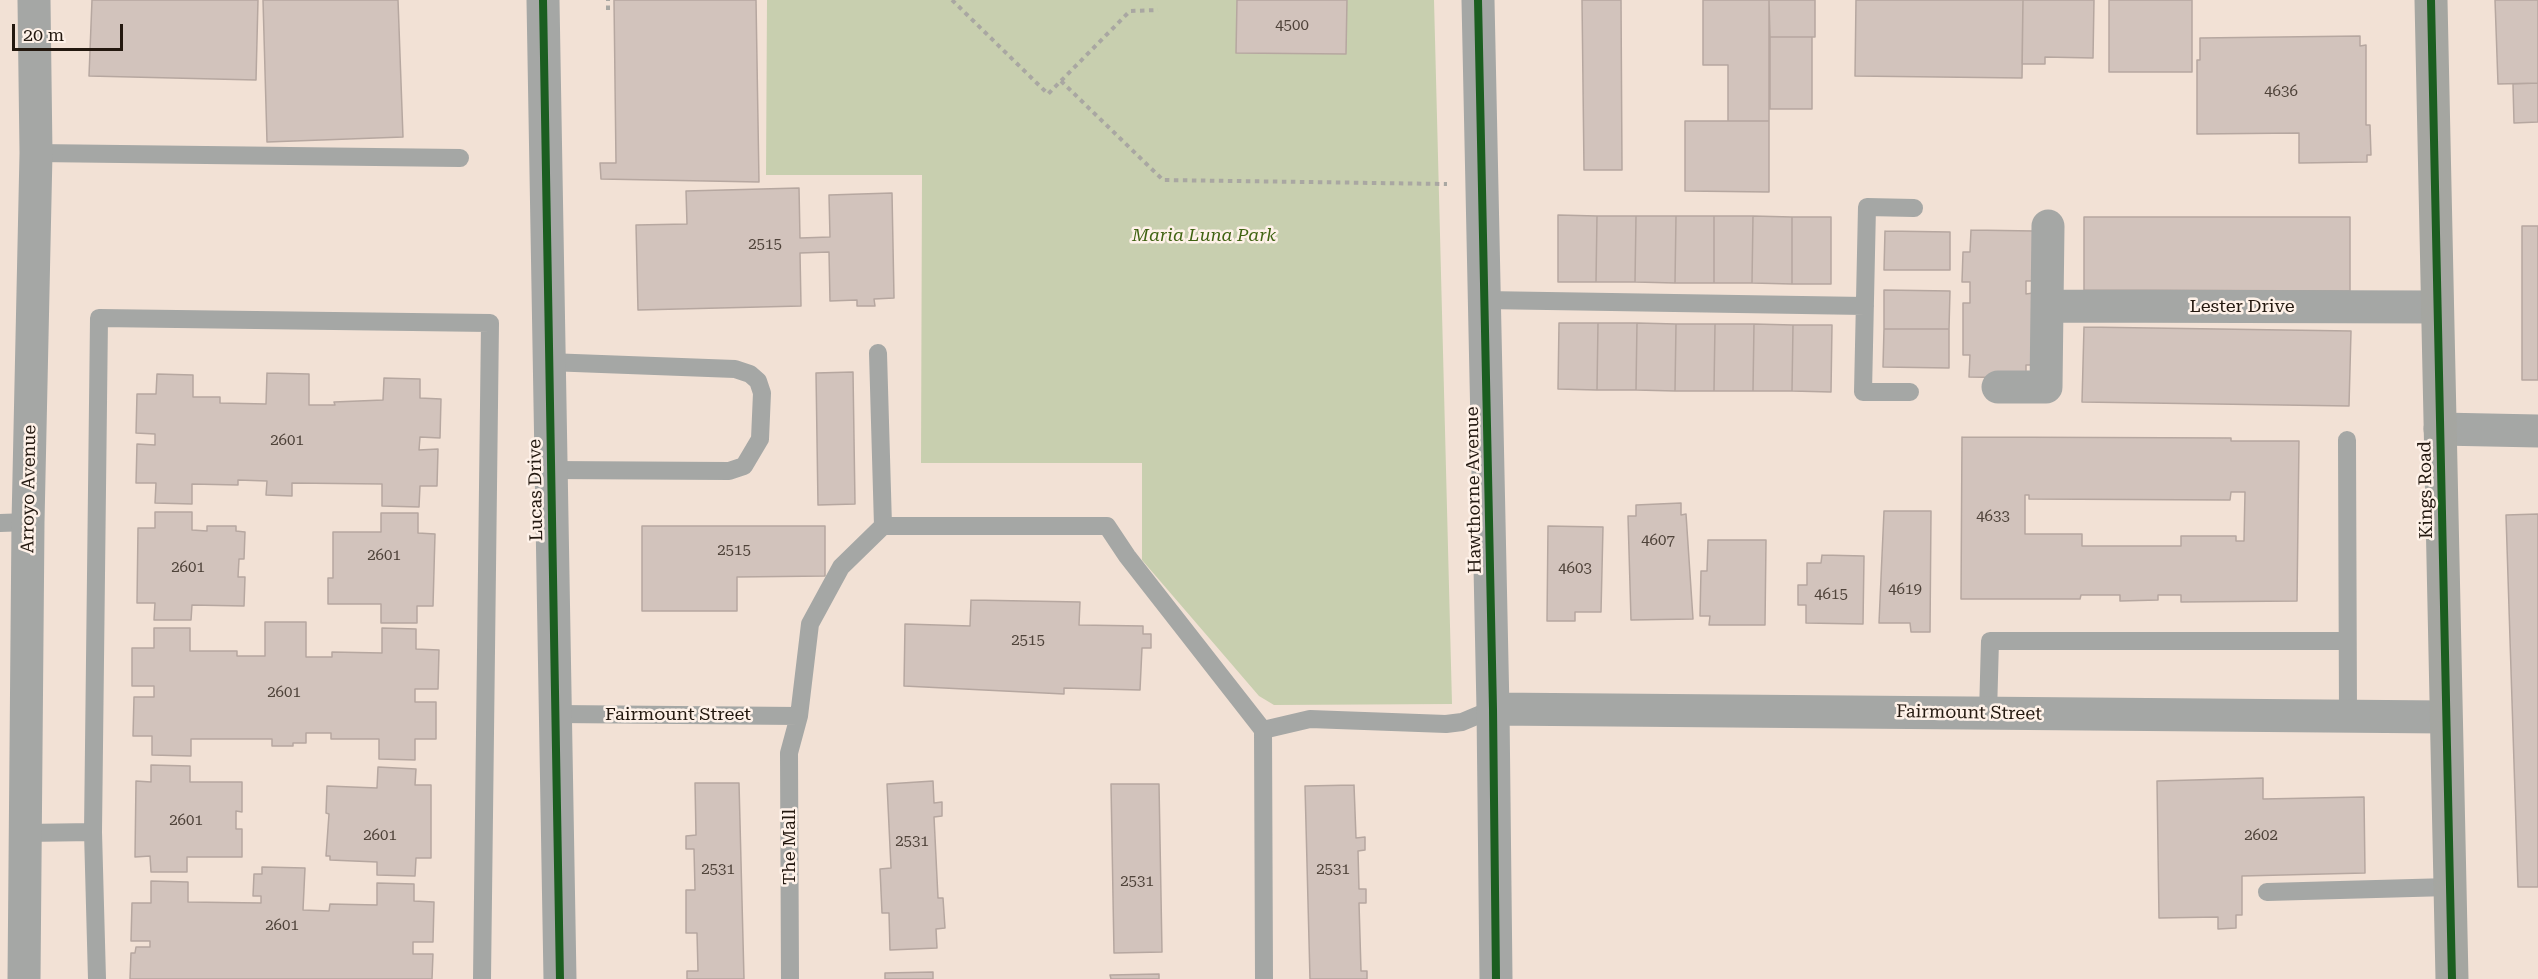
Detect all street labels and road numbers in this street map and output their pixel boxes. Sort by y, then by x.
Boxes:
street label: Lester Drive [2189,296,2295,318]
street label: Hawthorne Avenue [1462,406,1486,574]
street label: Arroyo Avenue [17,425,41,553]
street label: Lucas Drive [524,439,548,541]
street label: Kings Road [2414,441,2438,539]
street label: Fairmount Street [1896,701,2042,725]
street label: Fairmount Street [605,704,751,726]
street label: The Mall [779,809,801,885]

